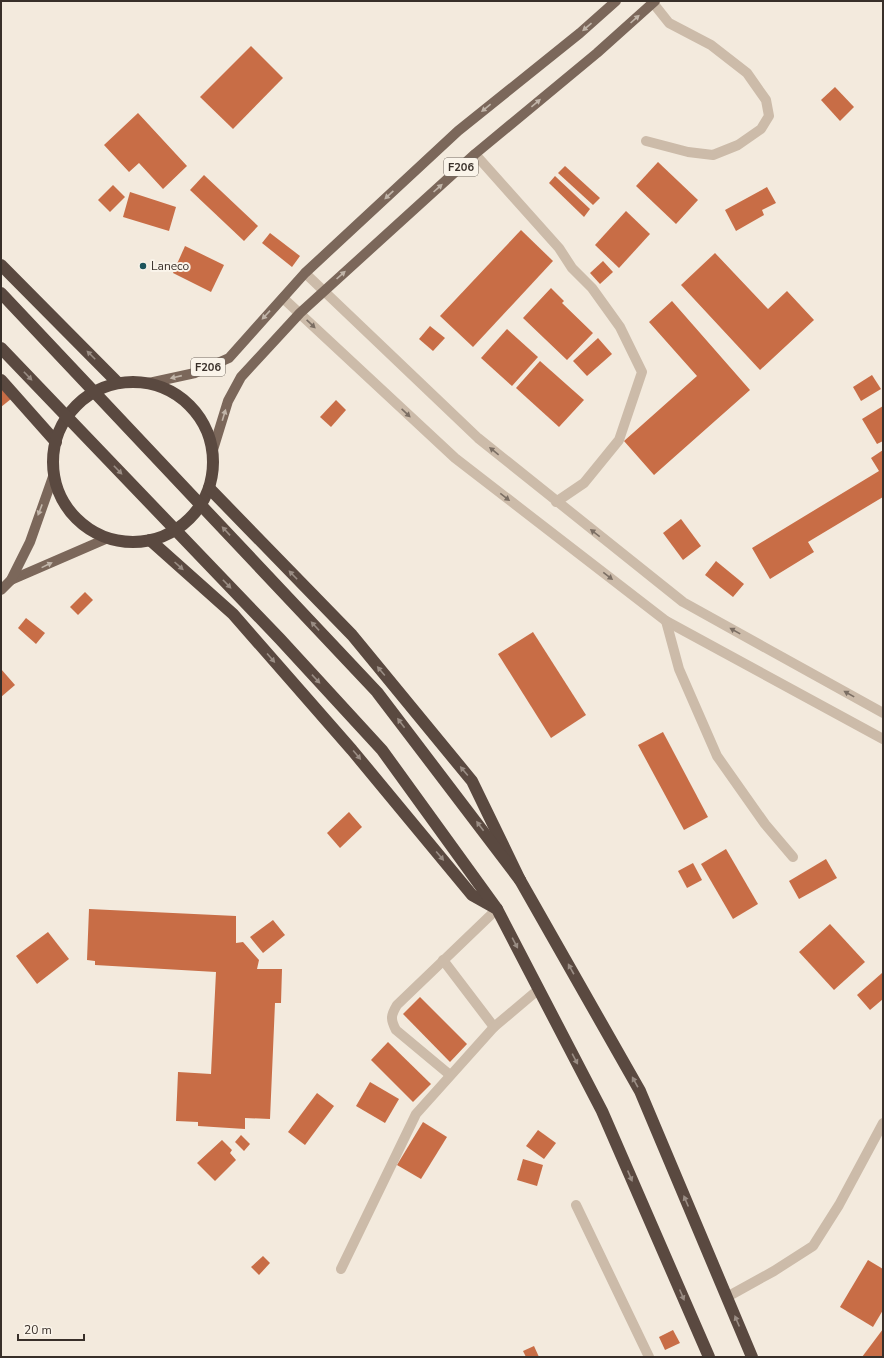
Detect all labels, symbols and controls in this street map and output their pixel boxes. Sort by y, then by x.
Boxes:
one-way arrow [630,14,640,24]
one-way arrow [581,22,592,31]
one-way arrow [531,99,542,108]
one-way arrow [480,104,491,113]
road number: F206 [444,158,478,176]
one-way arrow [433,183,443,193]
one-way arrow [384,190,394,200]
place label: Laneco [151,258,190,274]
marker: Laneco [138,261,148,271]
one-way arrow [336,271,346,280]
one-way arrow [262,311,271,320]
one-way arrow [306,319,316,329]
one-way arrow [86,350,96,360]
road number: F206 [191,358,225,376]
one-way arrow [23,371,33,381]
one-way arrow [170,374,182,380]
one-way arrow [402,408,411,417]
one-way arrow [221,409,227,421]
one-way arrow [488,446,499,455]
one-way arrow [113,465,123,475]
one-way arrow [500,493,511,501]
one-way arrow [36,505,42,517]
one-way arrow [221,526,231,536]
one-way arrow [589,528,600,537]
one-way arrow [41,562,53,568]
one-way arrow [174,562,184,571]
one-way arrow [288,570,298,580]
one-way arrow [603,572,614,581]
one-way arrow [222,579,232,589]
one-way arrow [310,621,320,631]
one-way arrow [729,628,741,634]
one-way arrow [266,653,275,662]
one-way arrow [376,665,385,676]
one-way arrow [311,674,321,684]
one-way arrow [843,691,855,697]
one-way arrow [397,718,405,729]
one-way arrow [352,750,361,761]
one-way arrow [459,766,468,776]
one-way arrow [476,821,484,832]
one-way arrow [435,850,444,861]
one-way arrow [512,937,518,949]
one-way arrow [568,963,575,974]
one-way arrow [572,1053,578,1064]
one-way arrow [631,1076,638,1088]
one-way arrow [627,1170,634,1182]
one-way arrow [683,1195,689,1207]
one-way arrow [679,1290,685,1301]
one-way arrow [734,1315,740,1327]
scale bar [18,1316,84,1342]
text: 20 m [24,1322,52,1338]

